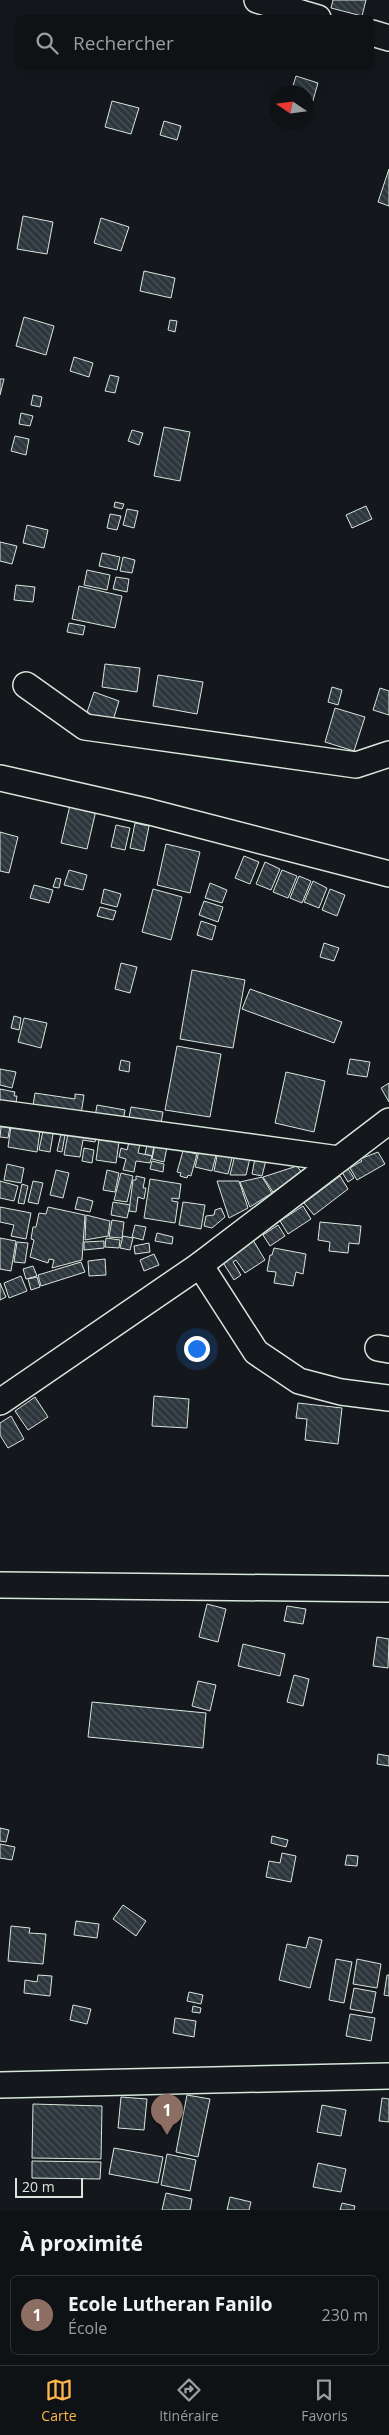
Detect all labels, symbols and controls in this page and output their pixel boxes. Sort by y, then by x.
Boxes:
search box [15,15,374,70]
icon: search [33,29,61,57]
text: Rechercher [73,30,174,56]
north arrow [269,85,314,130]
your location [184,1336,210,1362]
pin: 1 [151,2094,183,2135]
scale bar [15,2175,82,2198]
text: 20 m [22,2177,55,2196]
text: À proximité [20,2229,143,2257]
text: Ecole Lutheran Fanilo [68,2291,273,2317]
text: 1 [32,2304,42,2326]
text: 230 m [322,2304,368,2326]
text: École [68,2317,107,2339]
tab: Carte [41,2376,77,2425]
tab: Itinéraire [159,2376,219,2425]
tab: Favoris [301,2376,348,2425]

